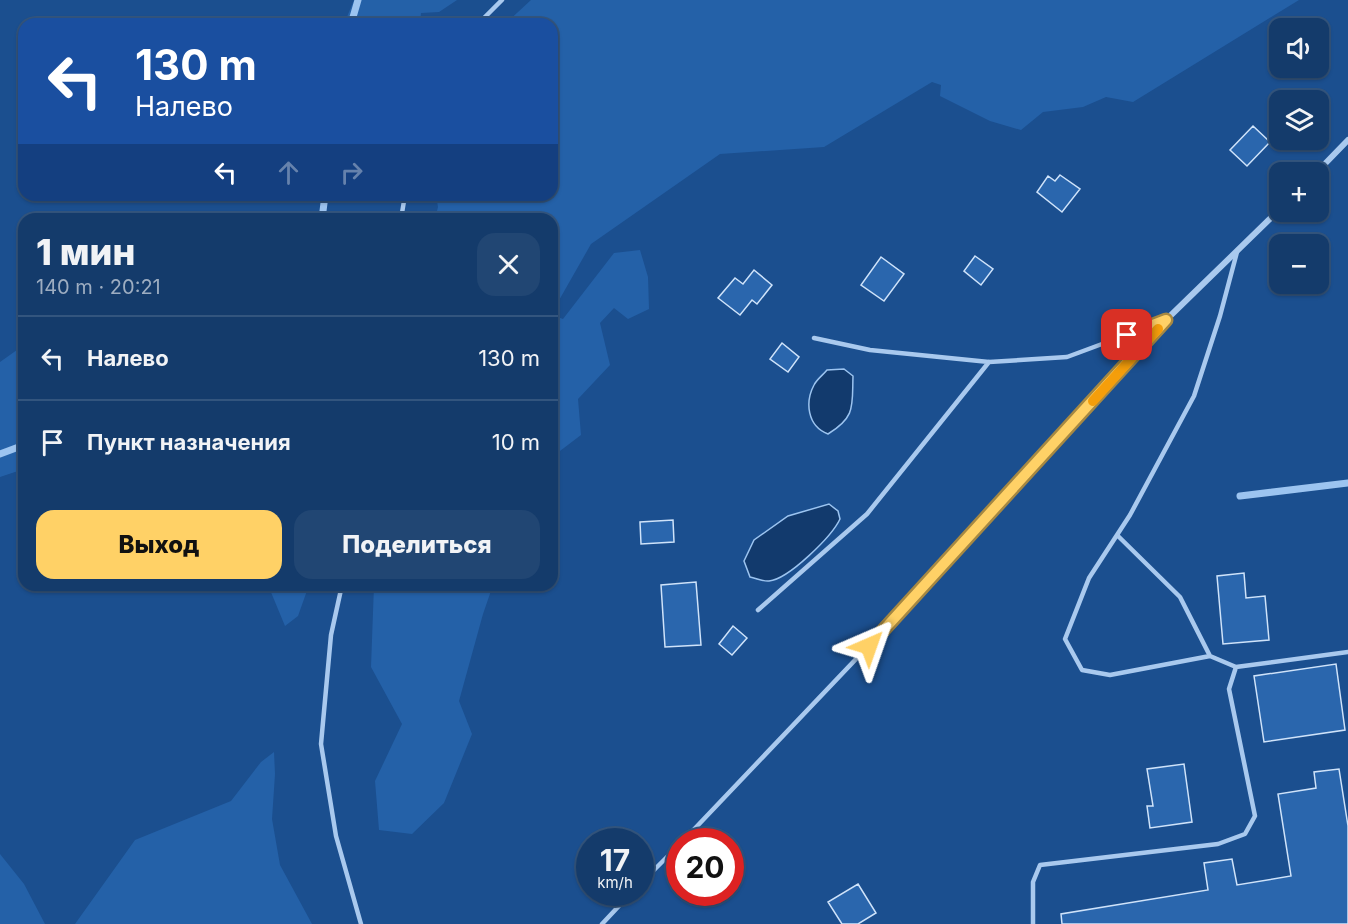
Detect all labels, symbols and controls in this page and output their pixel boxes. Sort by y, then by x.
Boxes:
map controls [1269,18,1329,294]
button: sound [1269,18,1329,78]
text: 130 m [135,39,257,90]
icon: left [36,42,114,120]
text: Налево [135,90,233,123]
button: layers [1269,90,1329,150]
icon: left [209,156,242,189]
icon: ahead [272,156,305,189]
icon: right [335,156,368,189]
button: + [1269,162,1329,222]
text: 1 мин [36,230,135,274]
button: close [477,233,540,296]
button: − [1269,234,1329,294]
text: 140 m · 20:21 [36,275,161,299]
pin [1101,309,1152,360]
icon: arrive [1110,318,1143,351]
icon: left [36,342,69,375]
text: Налево [87,345,169,371]
text: 130 m [478,345,540,371]
icon: arrive [36,426,69,459]
text: Пункт назначения [87,429,291,455]
text: 10 m [492,429,540,455]
button: Выход [36,510,282,579]
button: Поделиться [294,510,540,579]
position arrow [837,614,901,678]
speed limit sign: 20 [666,828,744,906]
text: 17 [600,842,630,878]
text: km/h [597,873,633,892]

